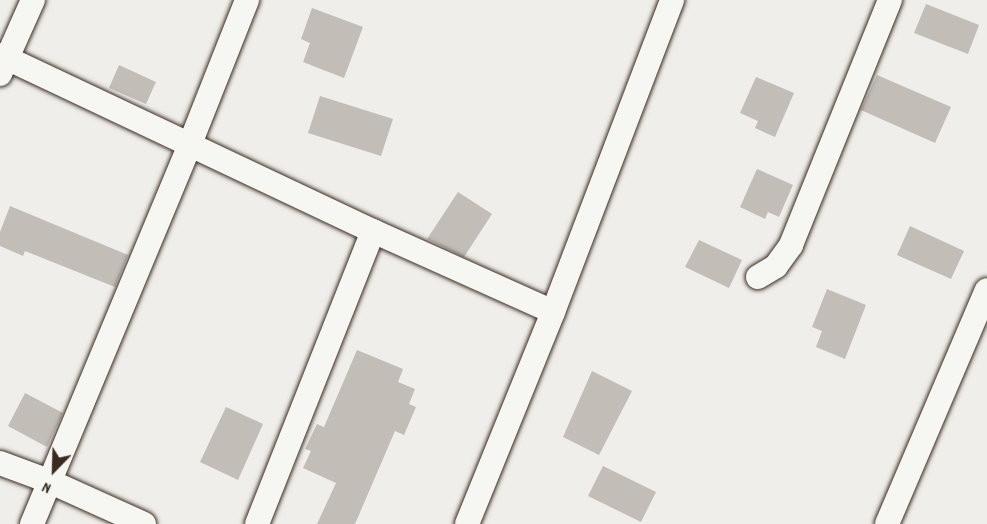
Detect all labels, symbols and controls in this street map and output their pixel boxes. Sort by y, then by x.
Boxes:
north arrow [24,440,84,500]
text: N [39,475,55,499]

